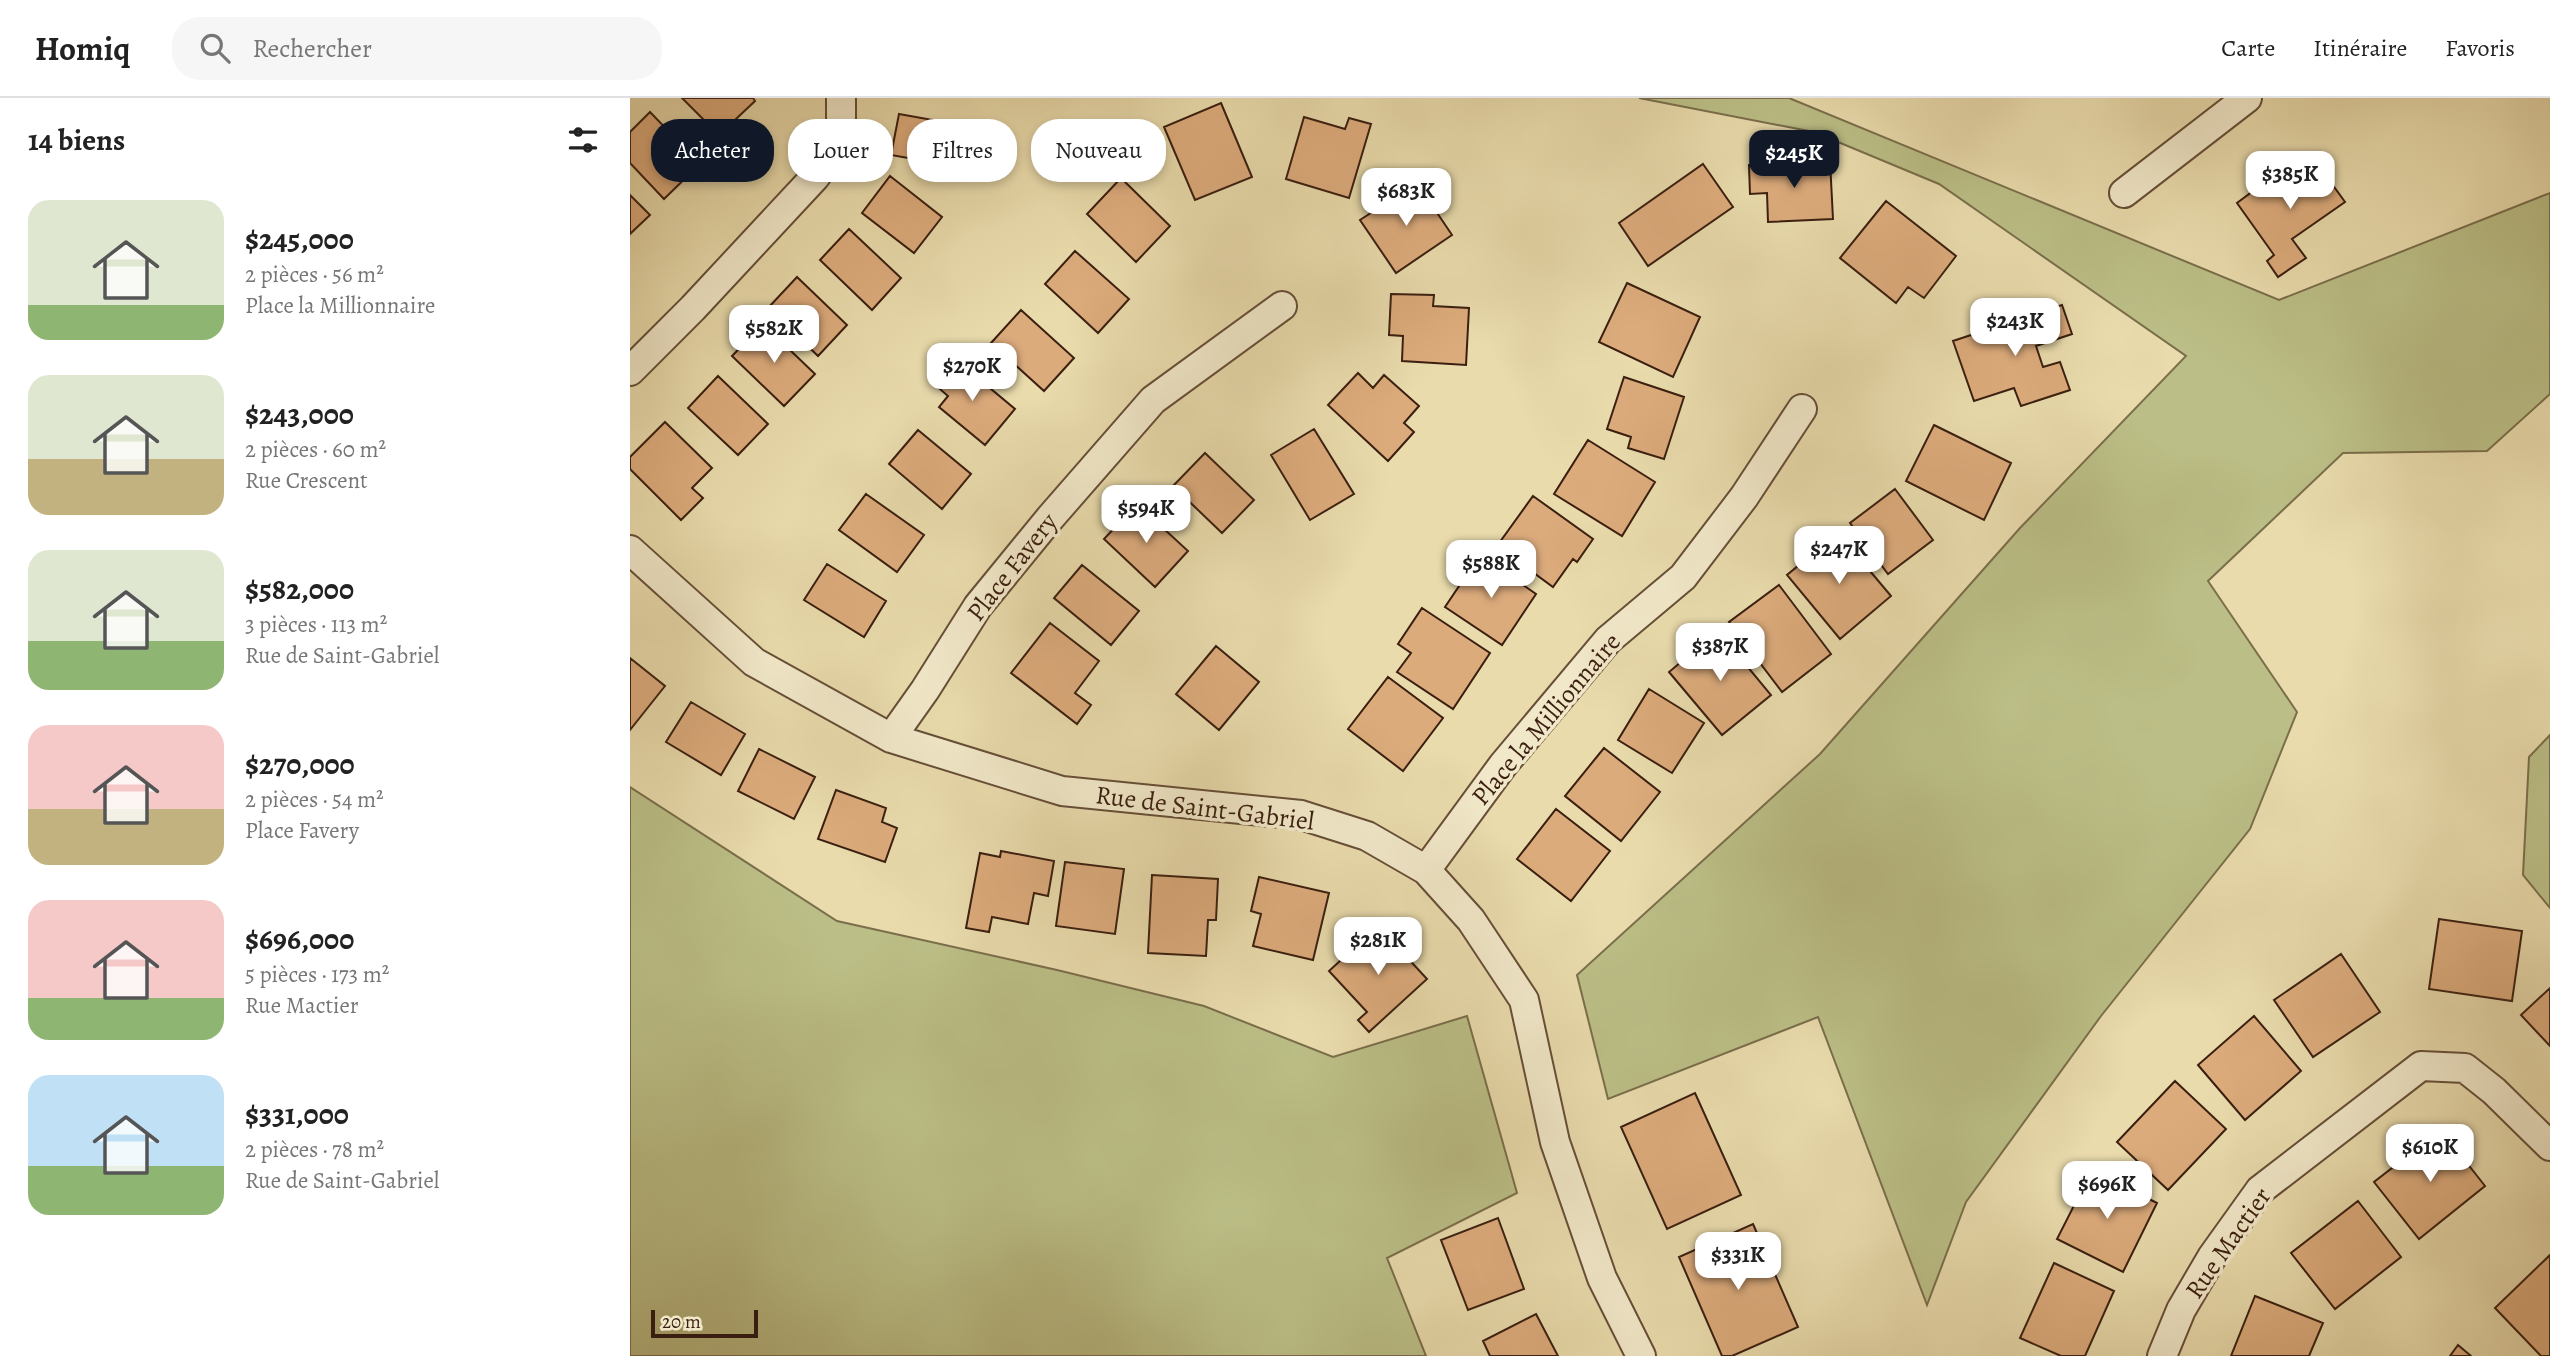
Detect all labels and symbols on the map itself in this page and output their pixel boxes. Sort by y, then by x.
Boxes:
pin: $245K [1745,130,1843,190]
pin: $385K [2241,152,2339,211]
pin: $683K [1357,169,1455,228]
pin: $243K [1966,299,2064,358]
pin: $582K [725,306,823,365]
pin: $270K [923,344,1021,403]
pin: $594K [1097,486,1195,545]
street label: Place Favery [959,505,1066,629]
pin: $247K [1790,526,1888,586]
pin: $588K [1442,540,1540,600]
pin: $387K [1671,624,1769,683]
street label: Place la Millionnaire [1463,625,1629,813]
street label: Rue de Saint-Gabriel [1094,777,1316,839]
pin: $281K [1329,918,1427,977]
pin: $610K [2381,1124,2479,1184]
pin: $696K [2058,1162,2156,1221]
street label: Rue Mactier [2177,1180,2279,1306]
pin: $331K [1689,1232,1787,1292]
scale bar [651,1307,758,1339]

